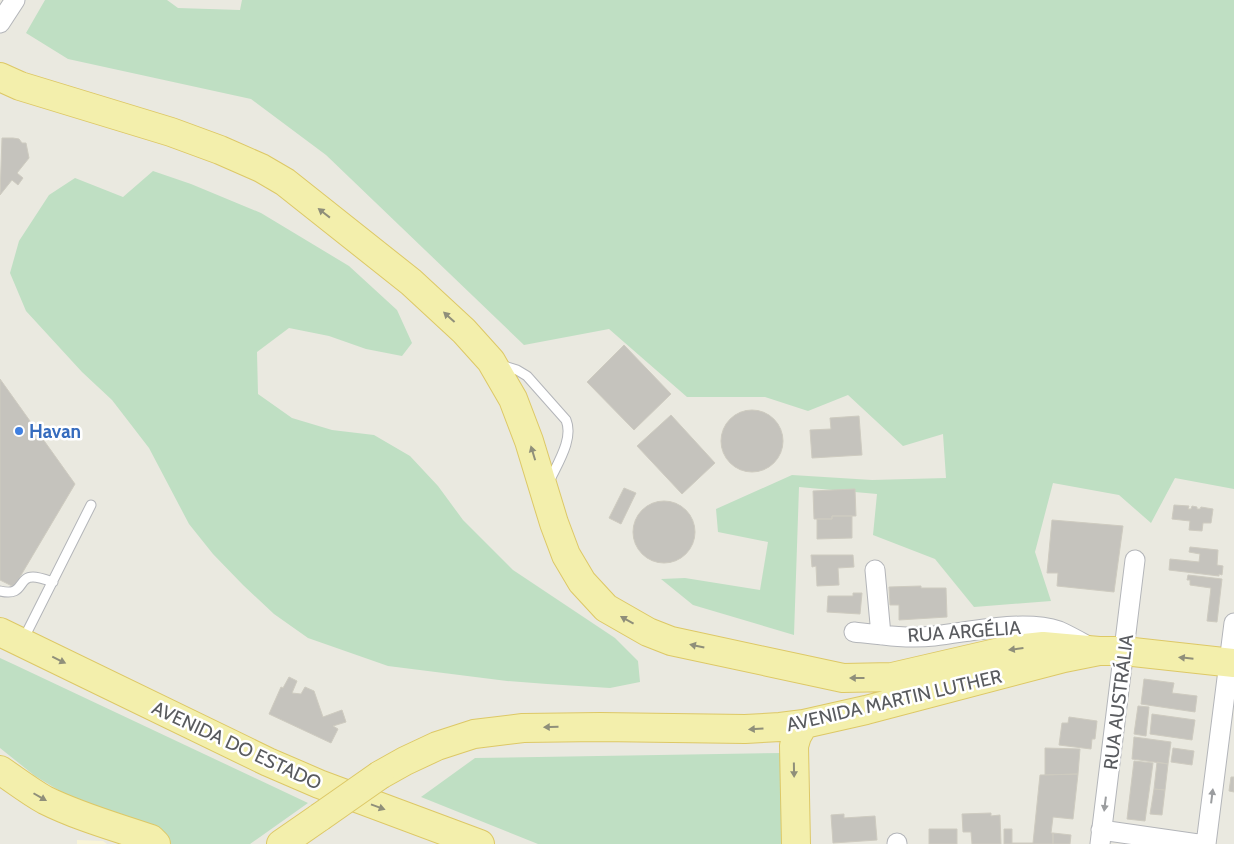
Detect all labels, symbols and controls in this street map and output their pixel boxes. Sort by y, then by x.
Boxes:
one-way arrow [318,208,331,219]
one-way arrow [443,311,455,323]
place label: Havan [29,420,81,443]
marker: Havan [13,425,25,437]
one-way arrow [528,446,536,461]
one-way arrow [620,615,634,624]
street label: RUA ARGÉLIA [907,615,1022,647]
street label: RUA AUSTRÁLIA [1098,633,1138,771]
one-way arrow [689,642,705,650]
one-way arrow [1007,645,1023,653]
one-way arrow [1177,654,1193,662]
one-way arrow [52,656,66,664]
street label: AVENIDA MARTIN LUTHER [784,664,1004,736]
one-way arrow [848,674,864,682]
street label: AVENIDA DO ESTADO [148,696,325,795]
one-way arrow [543,723,559,731]
one-way arrow [747,725,763,733]
one-way arrow [791,763,799,779]
one-way arrow [1208,787,1216,803]
one-way arrow [34,792,47,801]
one-way arrow [1101,796,1109,812]
one-way arrow [371,804,386,811]

